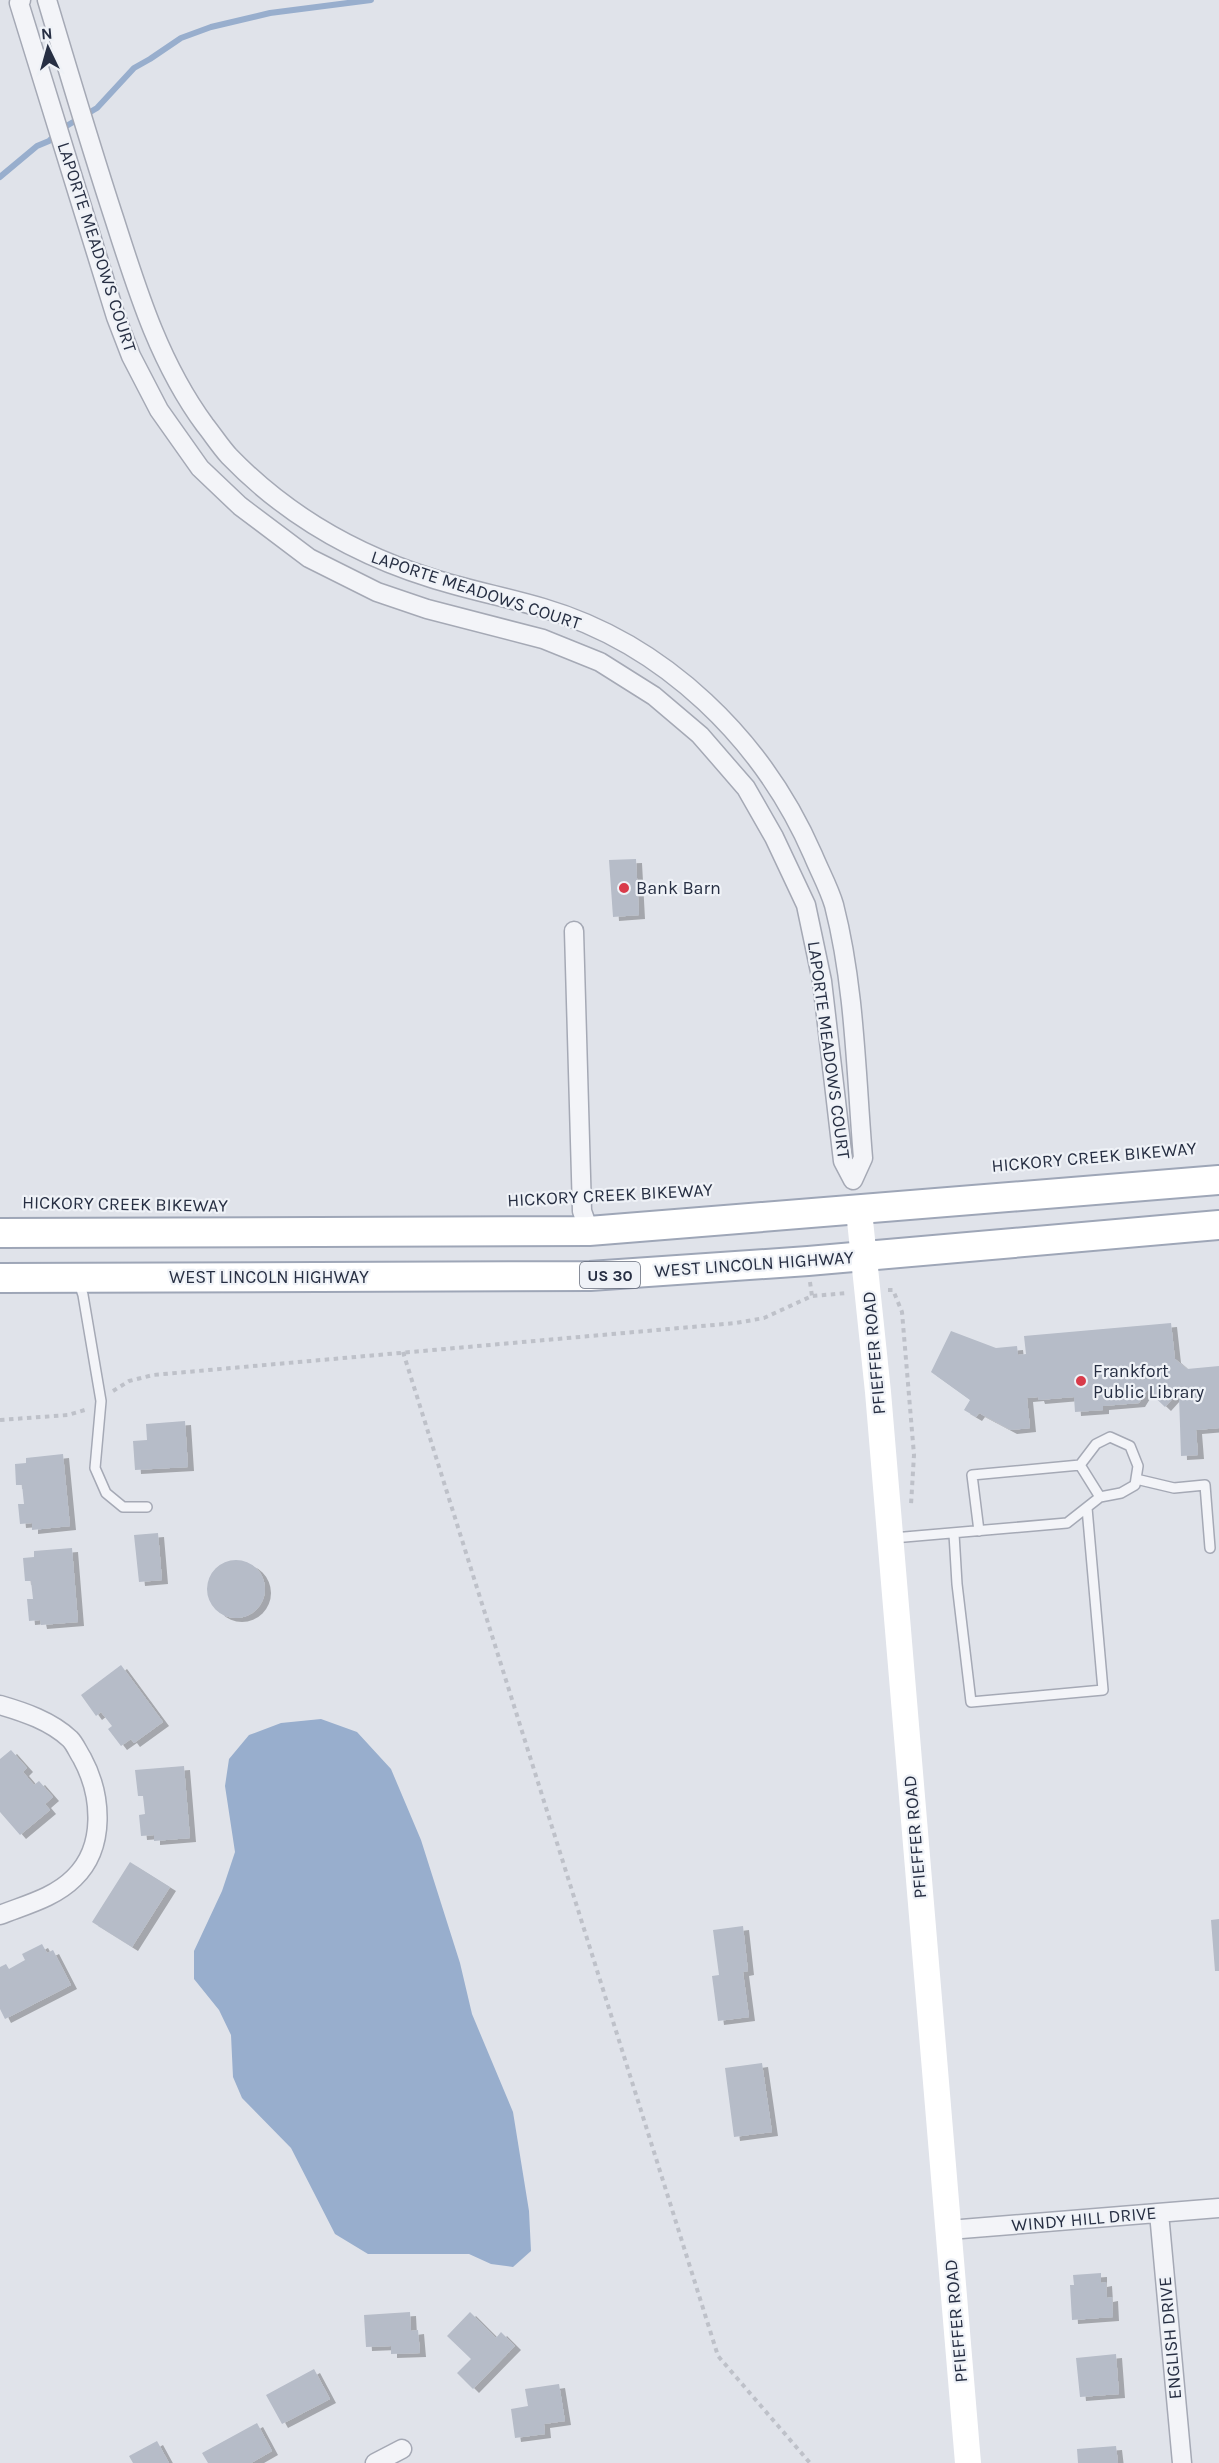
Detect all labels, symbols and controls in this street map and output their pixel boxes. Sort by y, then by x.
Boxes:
north arrow [18,18,78,78]
text: N [40,24,53,44]
street label: LAPORTE MEADOWS COURT [53,139,141,355]
street label: LAPORTE MEADOWS COURT [368,546,584,634]
place label: Bank Barn [636,877,721,899]
marker: Bank Barn [617,881,631,895]
street label: LAPORTE MEADOWS COURT [803,940,855,1160]
street label: HICKORY CREEK BIKEWAY [990,1137,1198,1177]
street label: HICKORY CREEK BIKEWAY [507,1179,713,1211]
street label: HICKORY CREEK BIKEWAY [22,1191,228,1217]
street label: WEST LINCOLN HIGHWAY [654,1246,855,1282]
road number: US 30 [580,1262,640,1288]
street label: WEST LINCOLN HIGHWAY [169,1266,369,1288]
street label: PFIEFFER ROAD [858,1290,890,1416]
place label: Frankfort Public Library [1093,1360,1205,1403]
marker: Frankfort Public Library [1074,1374,1088,1388]
street label: PFIEFFER ROAD [899,1774,931,1900]
street label: WINDY HILL DRIVE [1011,2202,1157,2236]
street label: PFIEFFER ROAD [940,2258,972,2384]
street label: ENGLISH DRIVE [1154,2276,1186,2400]

